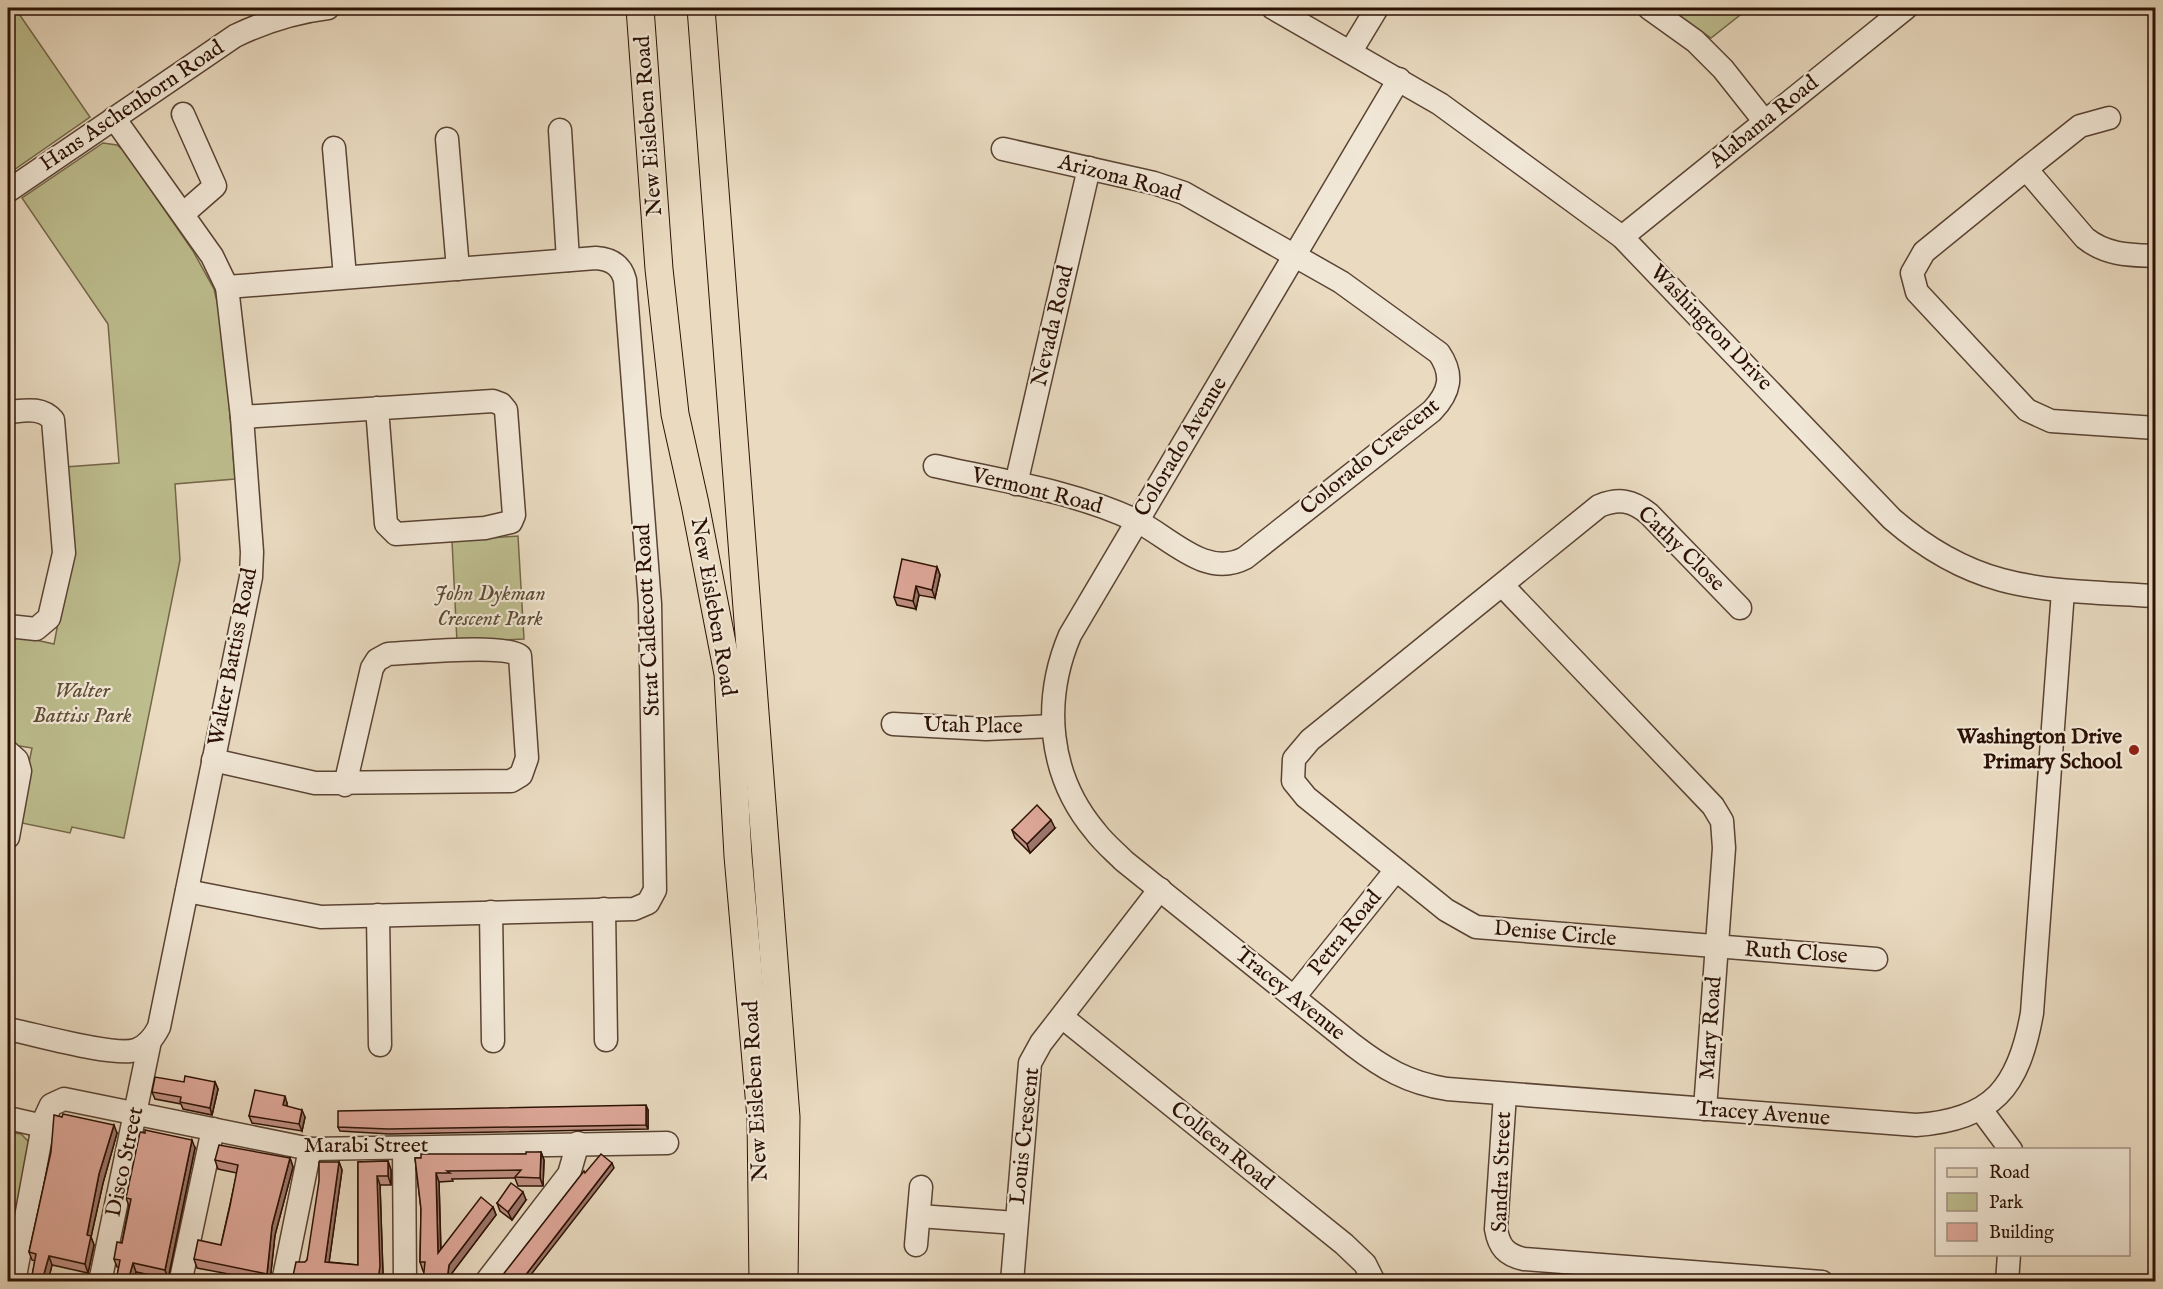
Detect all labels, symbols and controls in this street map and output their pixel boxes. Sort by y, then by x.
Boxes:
street label: Hans Aschenborn Road [35,34,230,178]
street label: New Eisleben Road [629,35,669,217]
street label: Alabama Road [1703,69,1825,175]
street label: Arizona Road [1054,148,1185,208]
street label: Washington Drive [1644,259,1778,397]
street label: Nevada Road [1025,262,1081,389]
street label: Colorado Avenue [1128,372,1234,522]
street label: Colorado Crescent [1295,392,1446,522]
street label: Vermont Road [968,461,1106,521]
street label: Cathy Close [1631,500,1731,598]
street label: New Eisleben Road [684,516,743,699]
street label: Strat Caldecott Road [629,523,667,717]
street label: Walter Battiss Road [202,565,264,748]
park label: John Dykman Crescent Park [434,580,546,633]
park label: Walter Battiss Park [32,677,132,730]
street label: Utah Place [923,711,1023,741]
place label: Washington Drive Primary School [1956,723,2123,776]
marker: Washington Drive Primary School [2127,743,2141,757]
street label: Petra Road [1302,884,1388,982]
street label: Denise Circle [1492,915,1618,953]
street label: Ruth Close [1743,935,1849,971]
street label: Tracey Avenue [1229,941,1351,1047]
street label: Mary Road [1693,975,1729,1081]
street label: New Eisleben Road [737,1000,775,1182]
street label: Louis Crescent [1004,1066,1046,1206]
street label: Tracey Avenue [1695,1095,1831,1133]
street label: Colleen Road [1164,1096,1280,1197]
street label: Disco Street [100,1104,150,1220]
street label: Sandra Street [1486,1110,1518,1233]
street label: Marabi Street [304,1132,429,1160]
legend [1935,1148,2130,1256]
text: Road [1989,1162,2030,1185]
text: Park [1989,1192,2024,1215]
text: Building [1989,1222,2054,1245]

